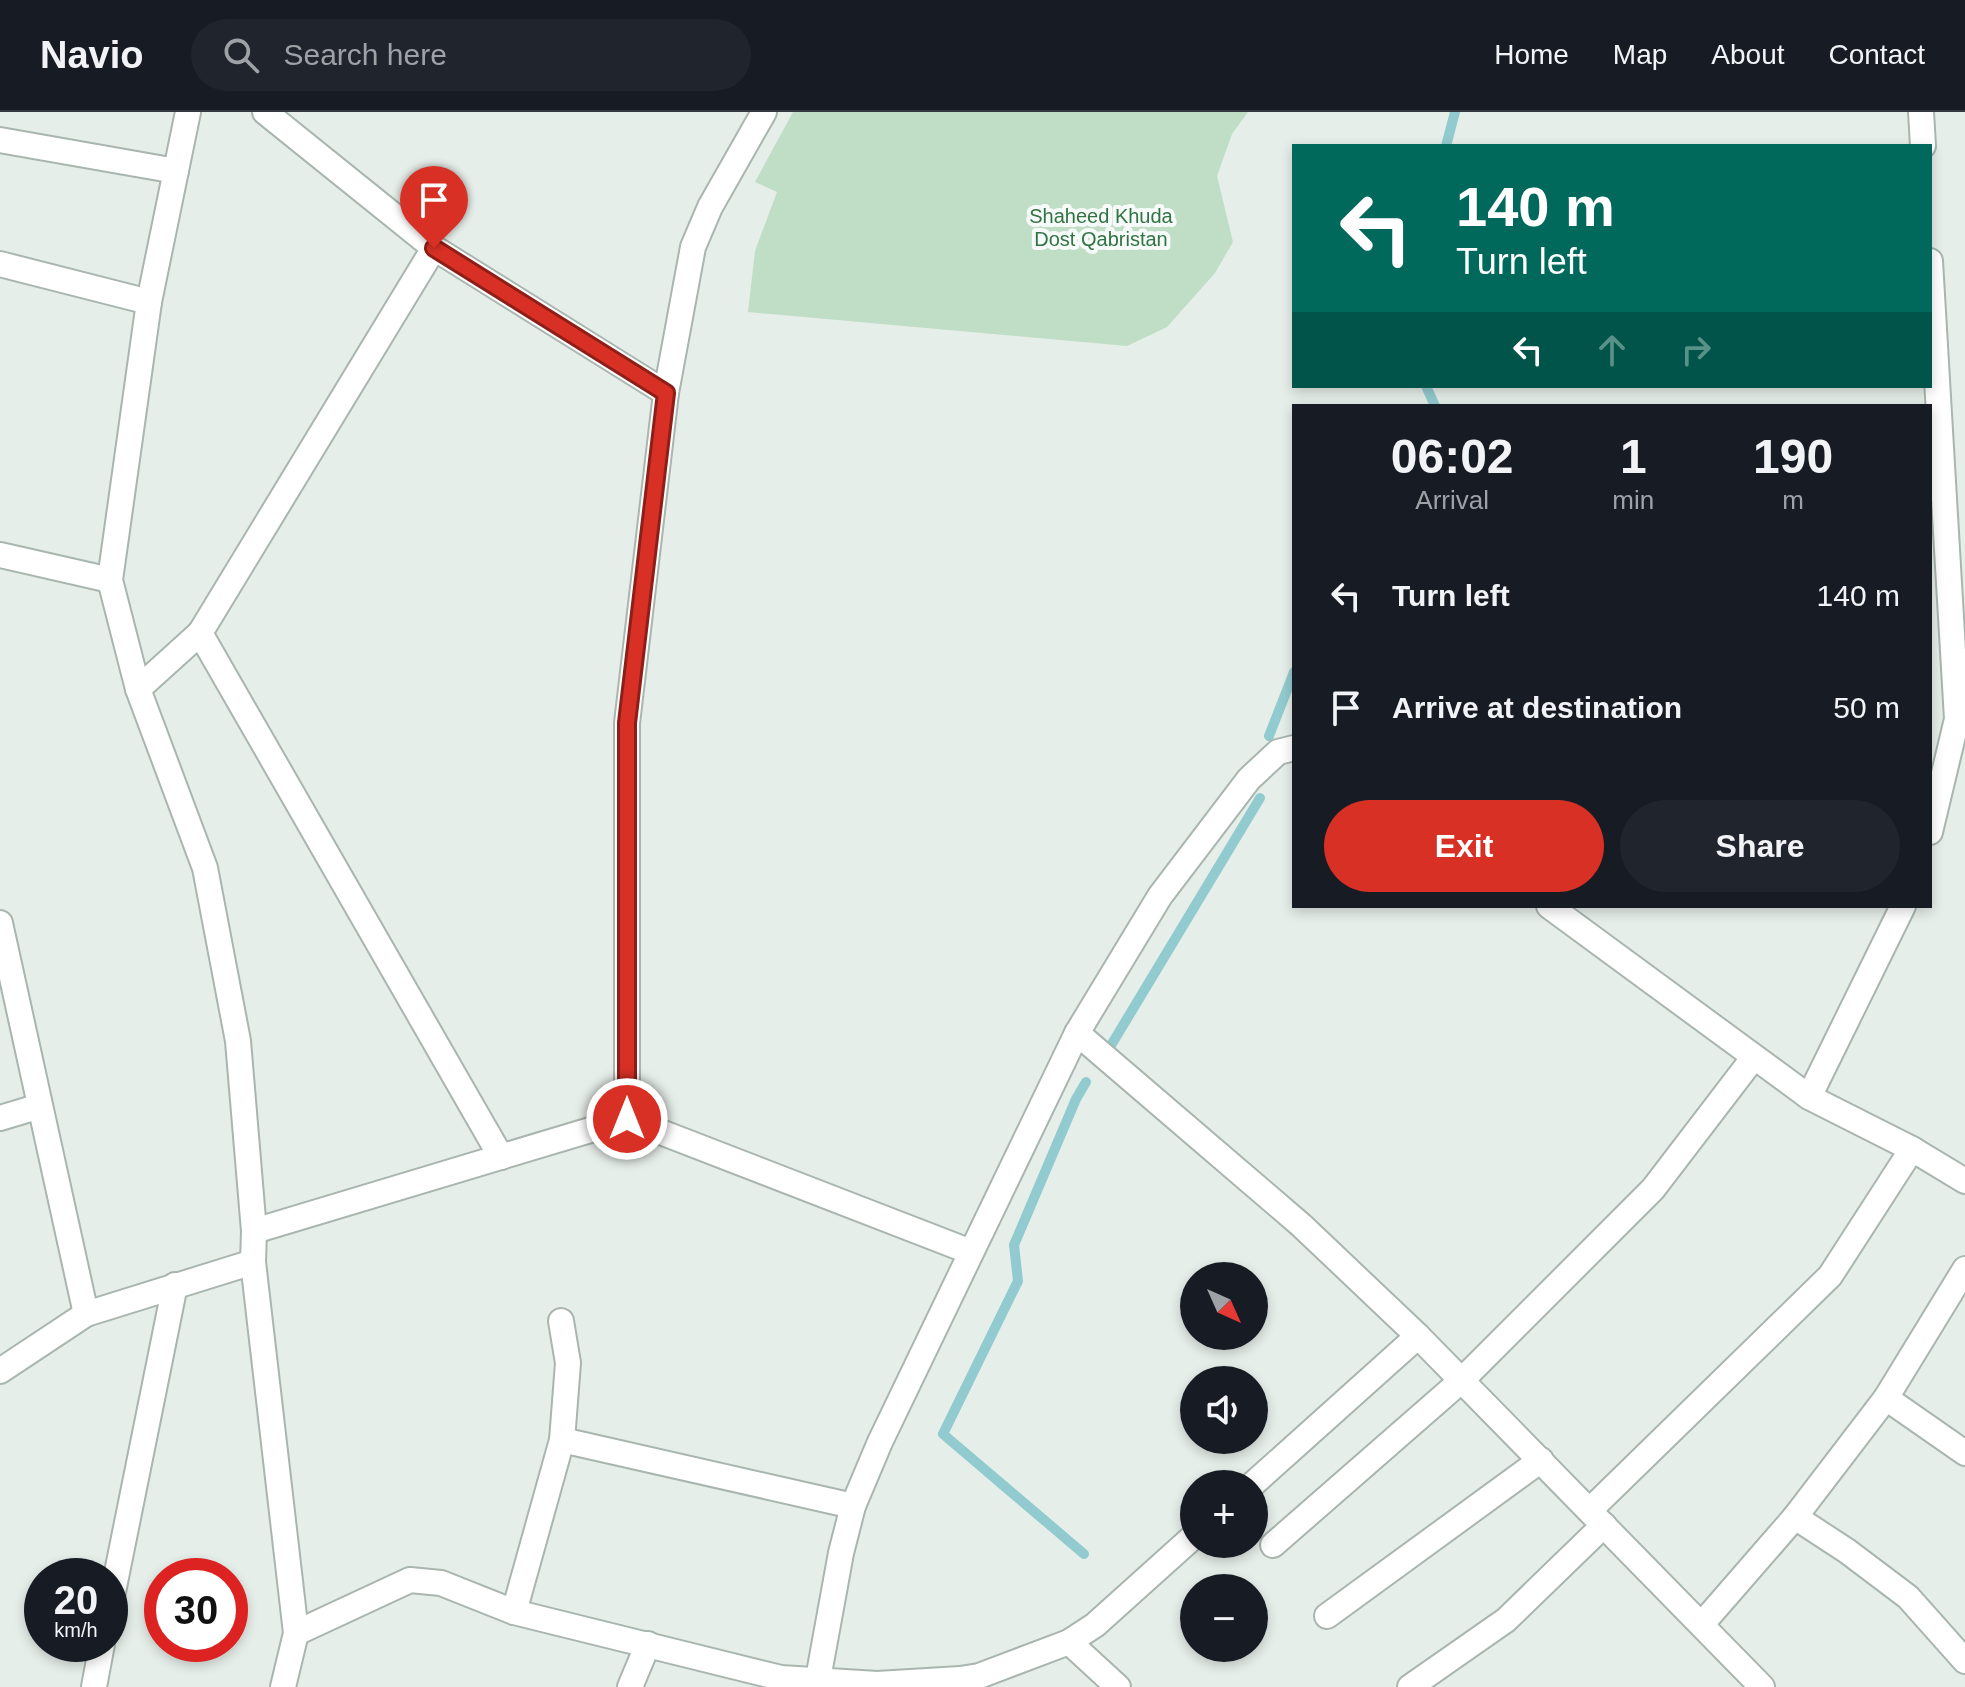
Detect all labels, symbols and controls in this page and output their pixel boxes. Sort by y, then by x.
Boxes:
search box [191,19,751,91]
icon: search [219,33,263,77]
text: Navio [40,34,143,76]
text: Search here [283,38,447,71]
text: Home [1494,39,1569,70]
text: Map [1613,39,1667,70]
text: About [1711,39,1785,70]
text: Contact [1829,39,1925,70]
pin [400,166,468,248]
text: 140 m [1456,175,1615,238]
icon: left [1324,176,1428,280]
icon: arrive [412,178,456,222]
park label: Shaheed Khuda Dost Qabristan [1029,205,1174,250]
text: Turn left [1456,241,1587,282]
icon: left [1506,328,1550,372]
icon: ahead [1590,328,1634,372]
icon: right [1674,328,1718,372]
text: 06:02 [1391,430,1514,483]
text: 1 [1620,430,1647,483]
text: 190 [1753,430,1833,483]
text: Arrival [1415,485,1489,515]
text: min [1612,485,1654,515]
text: m [1782,485,1804,515]
icon: left [1324,574,1368,618]
text: Turn left [1392,579,1510,612]
text: 140 m [1817,579,1900,612]
icon: arrive [1324,686,1368,730]
text: Arrive at destination [1392,691,1682,724]
text: 50 m [1833,691,1900,724]
button: Exit [1324,800,1604,892]
button: Share [1620,800,1900,892]
position arrow [585,1077,669,1161]
north arrow [1180,1262,1268,1350]
map controls [1180,1262,1268,1662]
button: sound [1180,1366,1268,1454]
button: + [1180,1470,1268,1558]
speed limit sign: 30 [144,1558,248,1662]
button: − [1180,1574,1268,1662]
text: 20 [54,1578,98,1622]
text: km/h [54,1619,98,1641]

